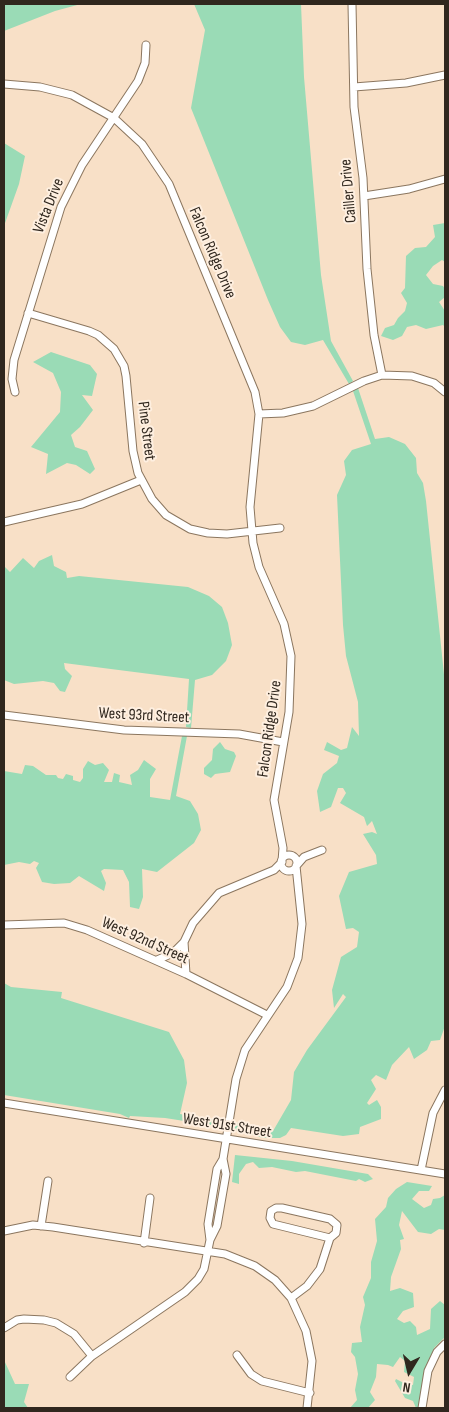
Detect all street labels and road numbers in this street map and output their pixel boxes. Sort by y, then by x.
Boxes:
street label: Cailler Drive [337,158,361,224]
street label: Vista Drive [29,176,69,236]
street label: Falcon Ridge Drive [184,204,240,302]
street label: Pine Street [133,400,159,462]
street label: Falcon Ridge Drive [254,679,286,779]
street label: West 93rd Street [98,704,190,728]
street label: West 92nd Street [99,913,191,969]
street label: West 91st Street [181,1110,273,1142]

